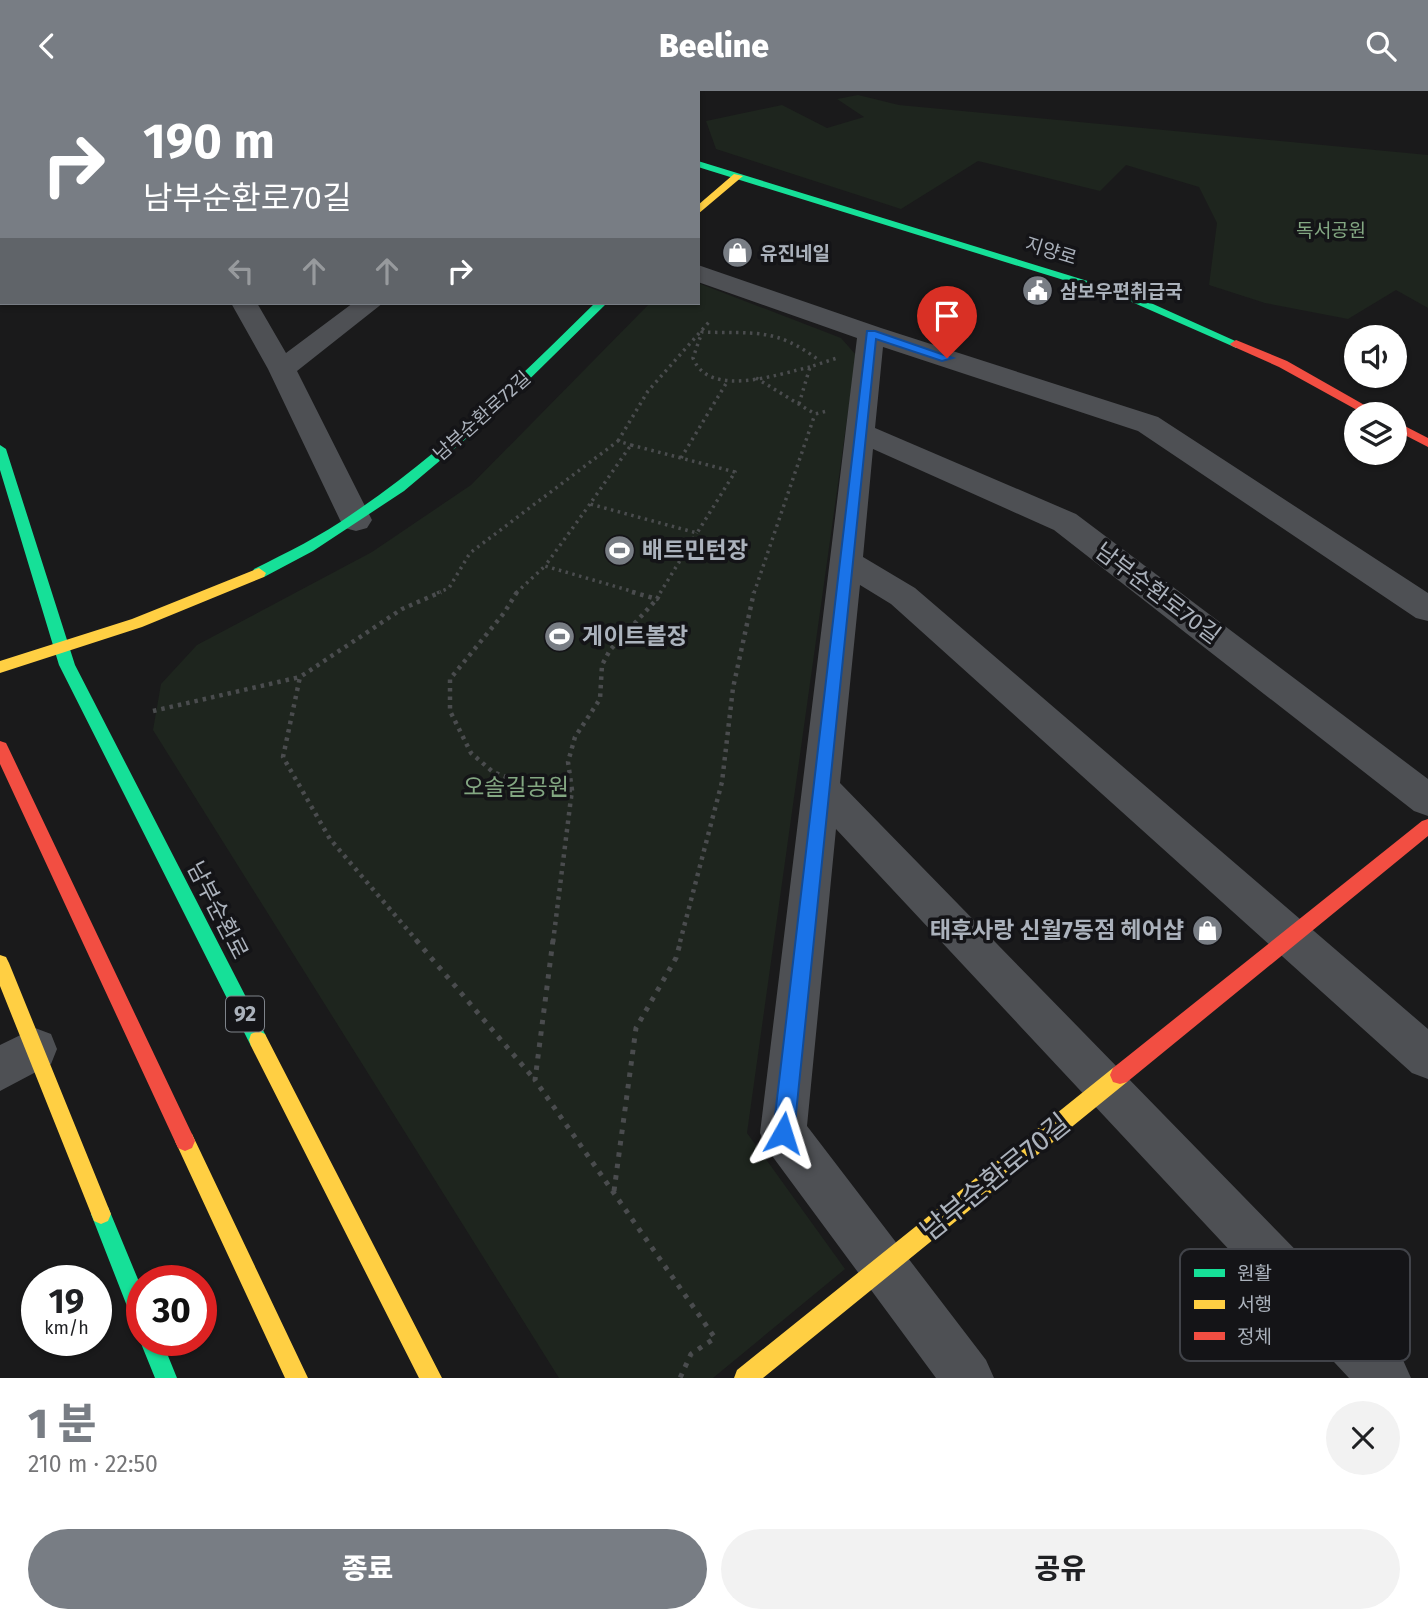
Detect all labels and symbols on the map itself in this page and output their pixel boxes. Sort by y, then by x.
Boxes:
park label: 독서공원 [1296,219,1366,242]
street label: 지양로 [1023,232,1079,270]
shop icon: 유진네일 [720,236,754,270]
place label: 유진네일 [760,242,830,265]
public building icon: 삼보우편취급국 [1020,274,1054,308]
place label: 삼보우편취급국 [1060,280,1182,303]
pin [917,286,977,358]
street label: 남부순환로72길 [429,366,535,466]
sports icon: 배트민턴장 [602,533,636,567]
place label: 배트민턴장 [642,536,748,564]
street label: 남부순환로70길 [1090,537,1226,649]
sports icon: 게이트볼장 [542,619,576,653]
place label: 게이트볼장 [582,622,688,650]
park label: 오솔길공원 [463,773,569,801]
street label: 남부순환로 [182,857,254,963]
shop icon: 태후사랑 신월7동점 헤어샵 [1190,913,1224,947]
place label: 태후사랑 신월7동점 헤어샵 [930,916,1184,944]
road number: 92 [226,997,264,1031]
position arrow [746,1096,820,1170]
street label: 남부순환로70길 [914,1107,1076,1247]
legend [1180,1249,1410,1361]
text: 원활 [1237,1262,1272,1285]
speed limit sign: 30 [126,1265,217,1356]
text: 서행 [1237,1293,1272,1316]
text: 정체 [1237,1325,1272,1348]

